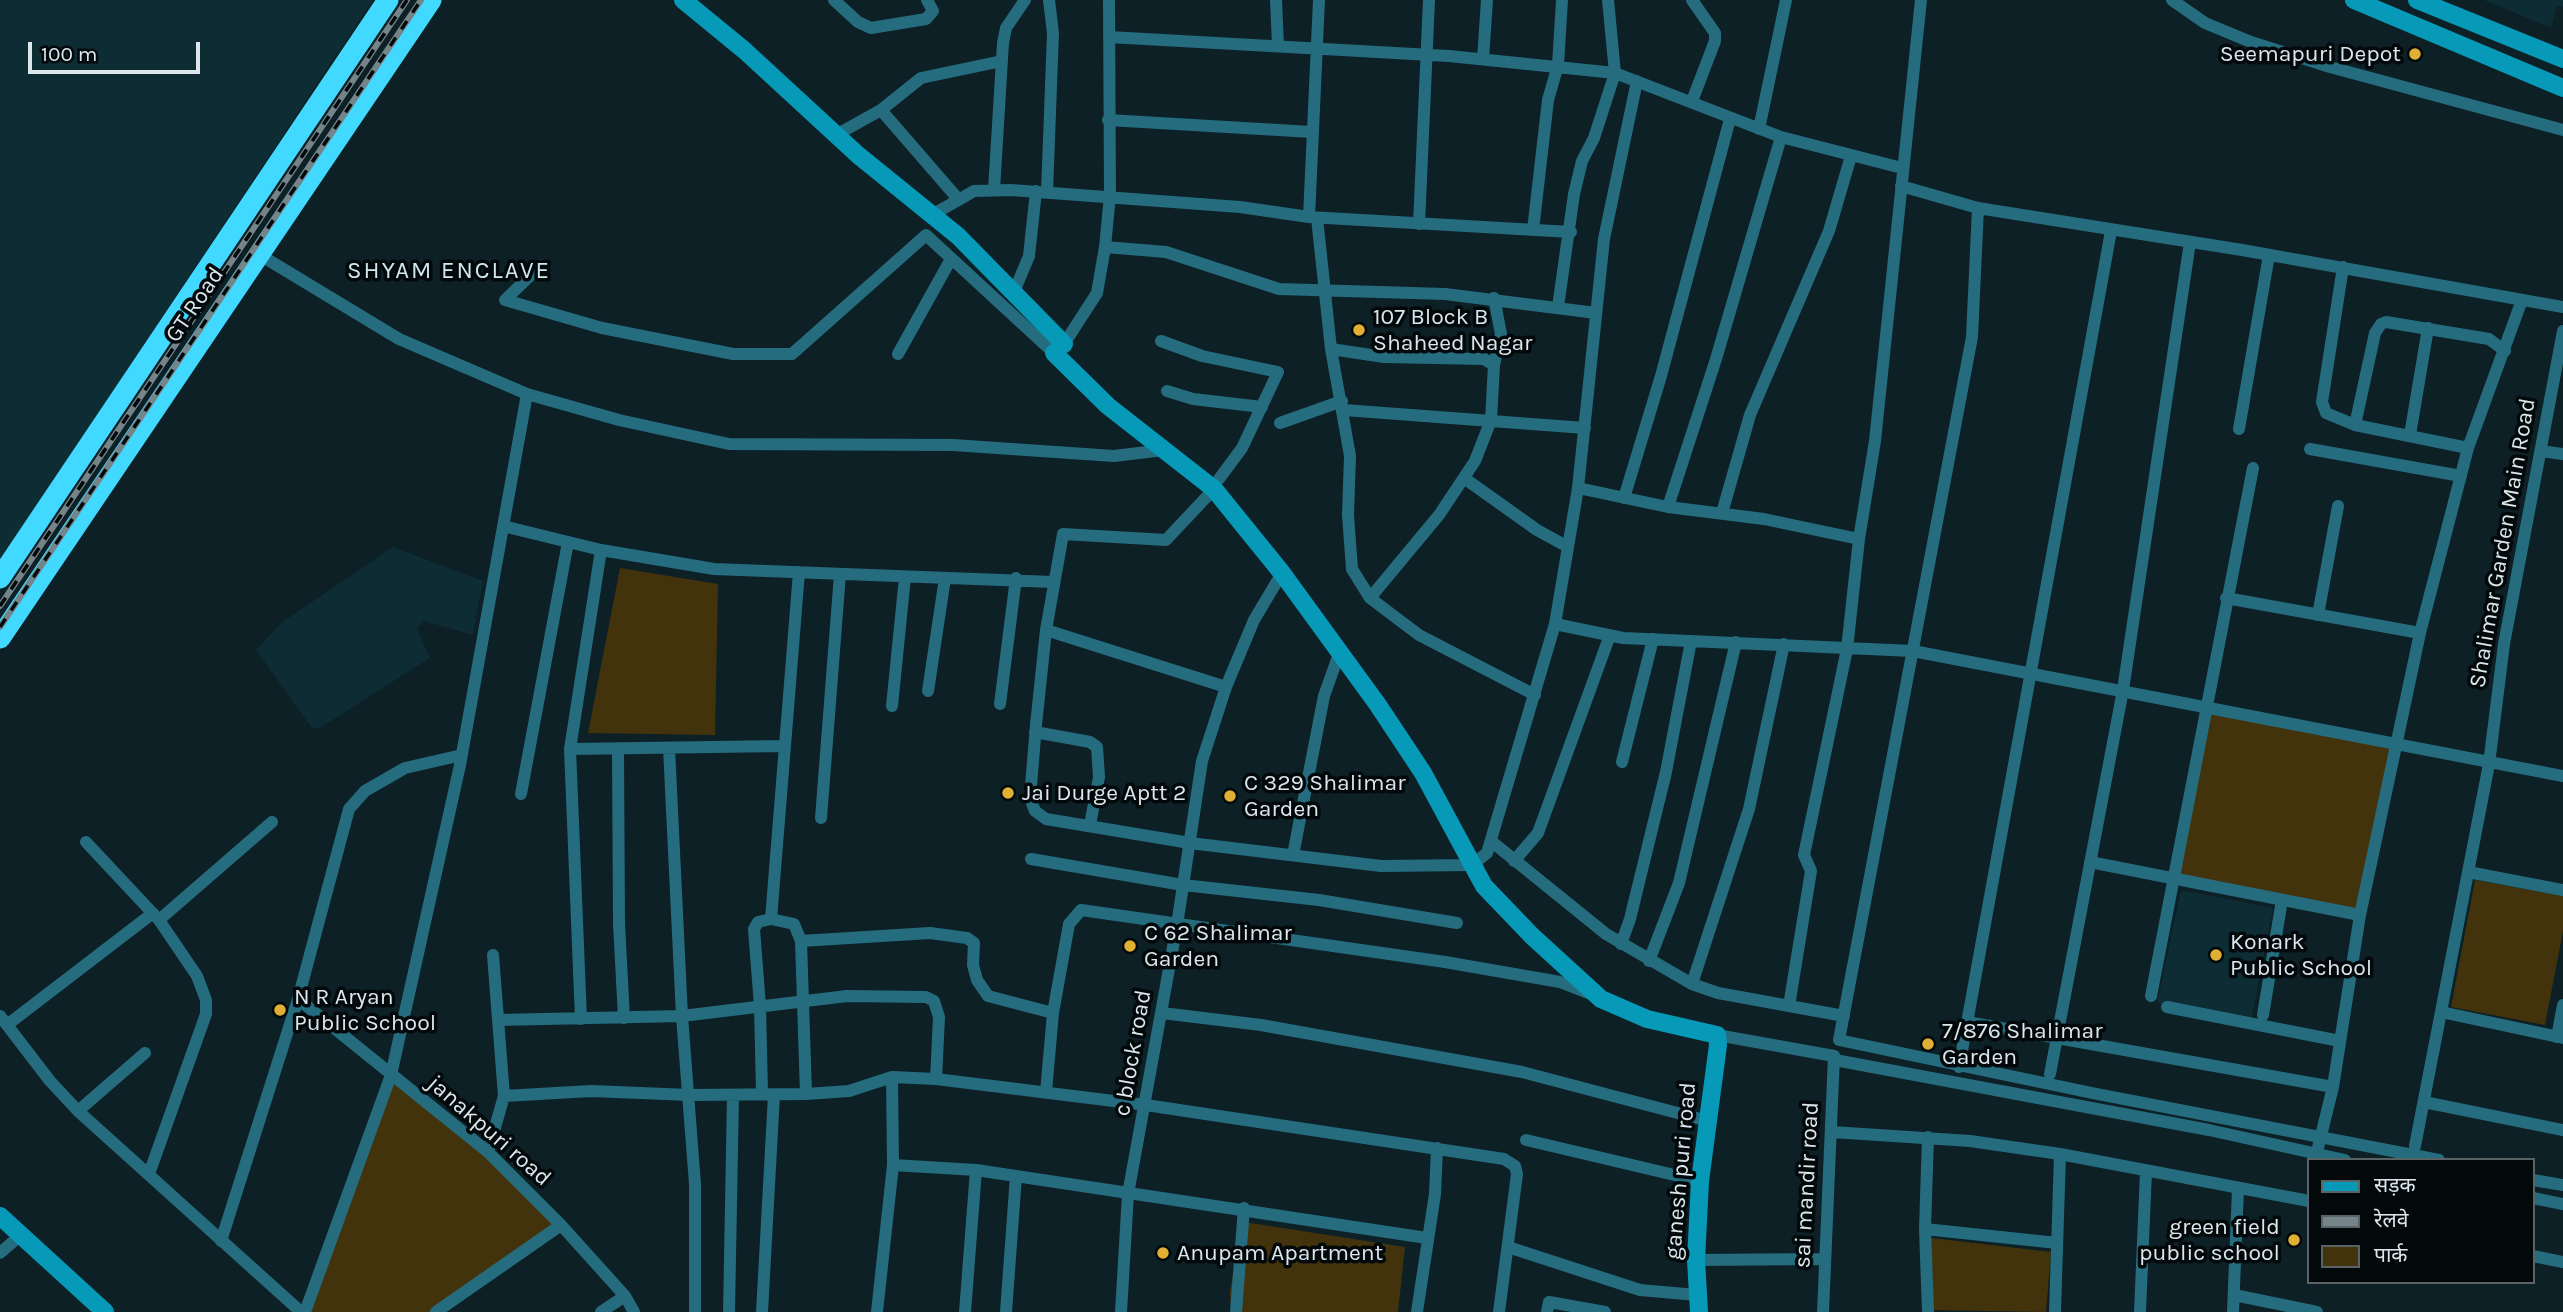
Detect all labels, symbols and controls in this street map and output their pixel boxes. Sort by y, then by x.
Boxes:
scale bar [32,28,203,72]
place label: Seemapuri Depot [2220,40,2401,68]
text: 100 m [41,42,98,66]
marker: Seemapuri Depot [2407,46,2423,62]
district label: SHYAM ENCLAVE [349,257,549,285]
street label: GT Road [160,262,230,348]
place label: 107 Block B Shaheed Nagar [1373,303,1532,357]
marker: 107 Block B Shaheed Nagar [1351,322,1367,338]
street label: Shalimar Garden Main Road [2464,396,2542,690]
place label: C 329 Shalimar Garden [1244,769,1406,823]
place label: Jai Durge Aptt 2 [1022,779,1186,807]
marker: Jai Durge Aptt 2 [1000,785,1016,801]
marker: C 329 Shalimar Garden [1222,788,1238,804]
place label: C 62 Shalimar Garden [1144,919,1292,973]
place label: Konark Public School [2230,928,2372,982]
marker: C 62 Shalimar Garden [1122,938,1138,954]
marker: Konark Public School [2208,947,2224,963]
place label: N R Aryan Public School [294,983,436,1037]
street label: c block road [1108,988,1158,1118]
marker: N R Aryan Public School [272,1002,288,1018]
place label: 7/876 Shalimar Garden [1942,1017,2103,1071]
marker: 7/876 Shalimar Garden [1920,1036,1936,1052]
street label: janakpuri road [422,1070,556,1192]
street label: ganesh puri road [1659,1081,1703,1261]
street label: sai mandir road [1789,1101,1825,1269]
legend [2308,1158,2535,1284]
text: सड़क [2374,1173,2416,1197]
text: रेलवे [2374,1208,2409,1232]
place label: green field public school [2139,1213,2280,1267]
marker: green field public school [2286,1232,2302,1248]
place label: Anupam Apartment [1177,1239,1383,1267]
text: पार्क [2374,1243,2408,1267]
marker: Anupam Apartment [1155,1245,1171,1261]

